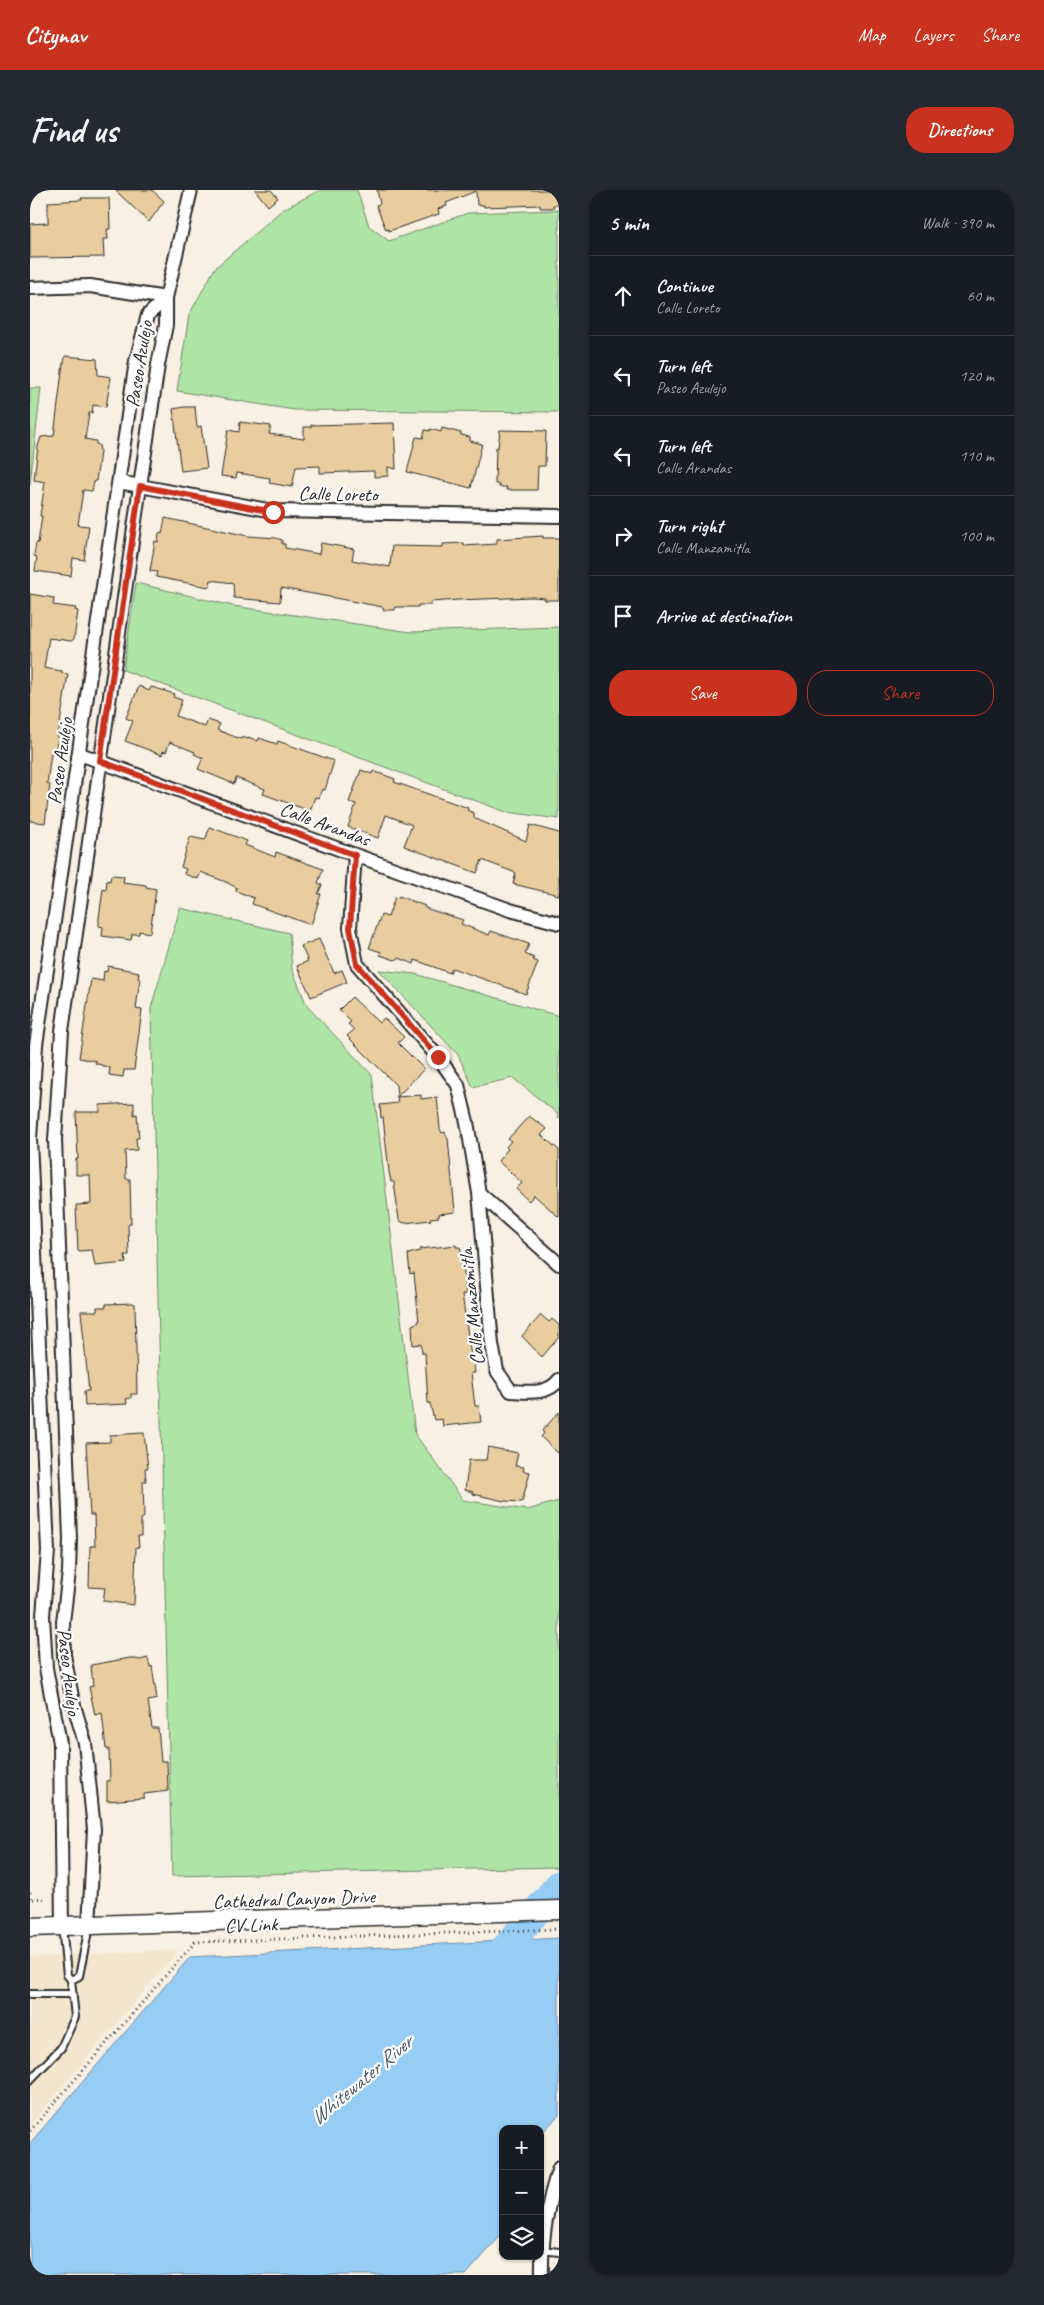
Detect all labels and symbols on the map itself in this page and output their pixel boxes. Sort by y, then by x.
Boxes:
street label: Paseo Azulejo [120,318,158,409]
street label: Calle Loreto [298,481,380,507]
route start [262,501,285,524]
street label: Paseo Azulejo [42,715,79,806]
street label: Calle Arandas [276,796,376,853]
route end [427,1046,450,1069]
street label: Calle Manzamitla [453,1246,491,1367]
street label: Paseo Azulejo [51,1627,87,1718]
street label: Cathedral Canyon Drive [212,1884,377,1914]
street label: CV Link [224,1912,279,1938]
water label: Whitewater River [305,2027,421,2130]

